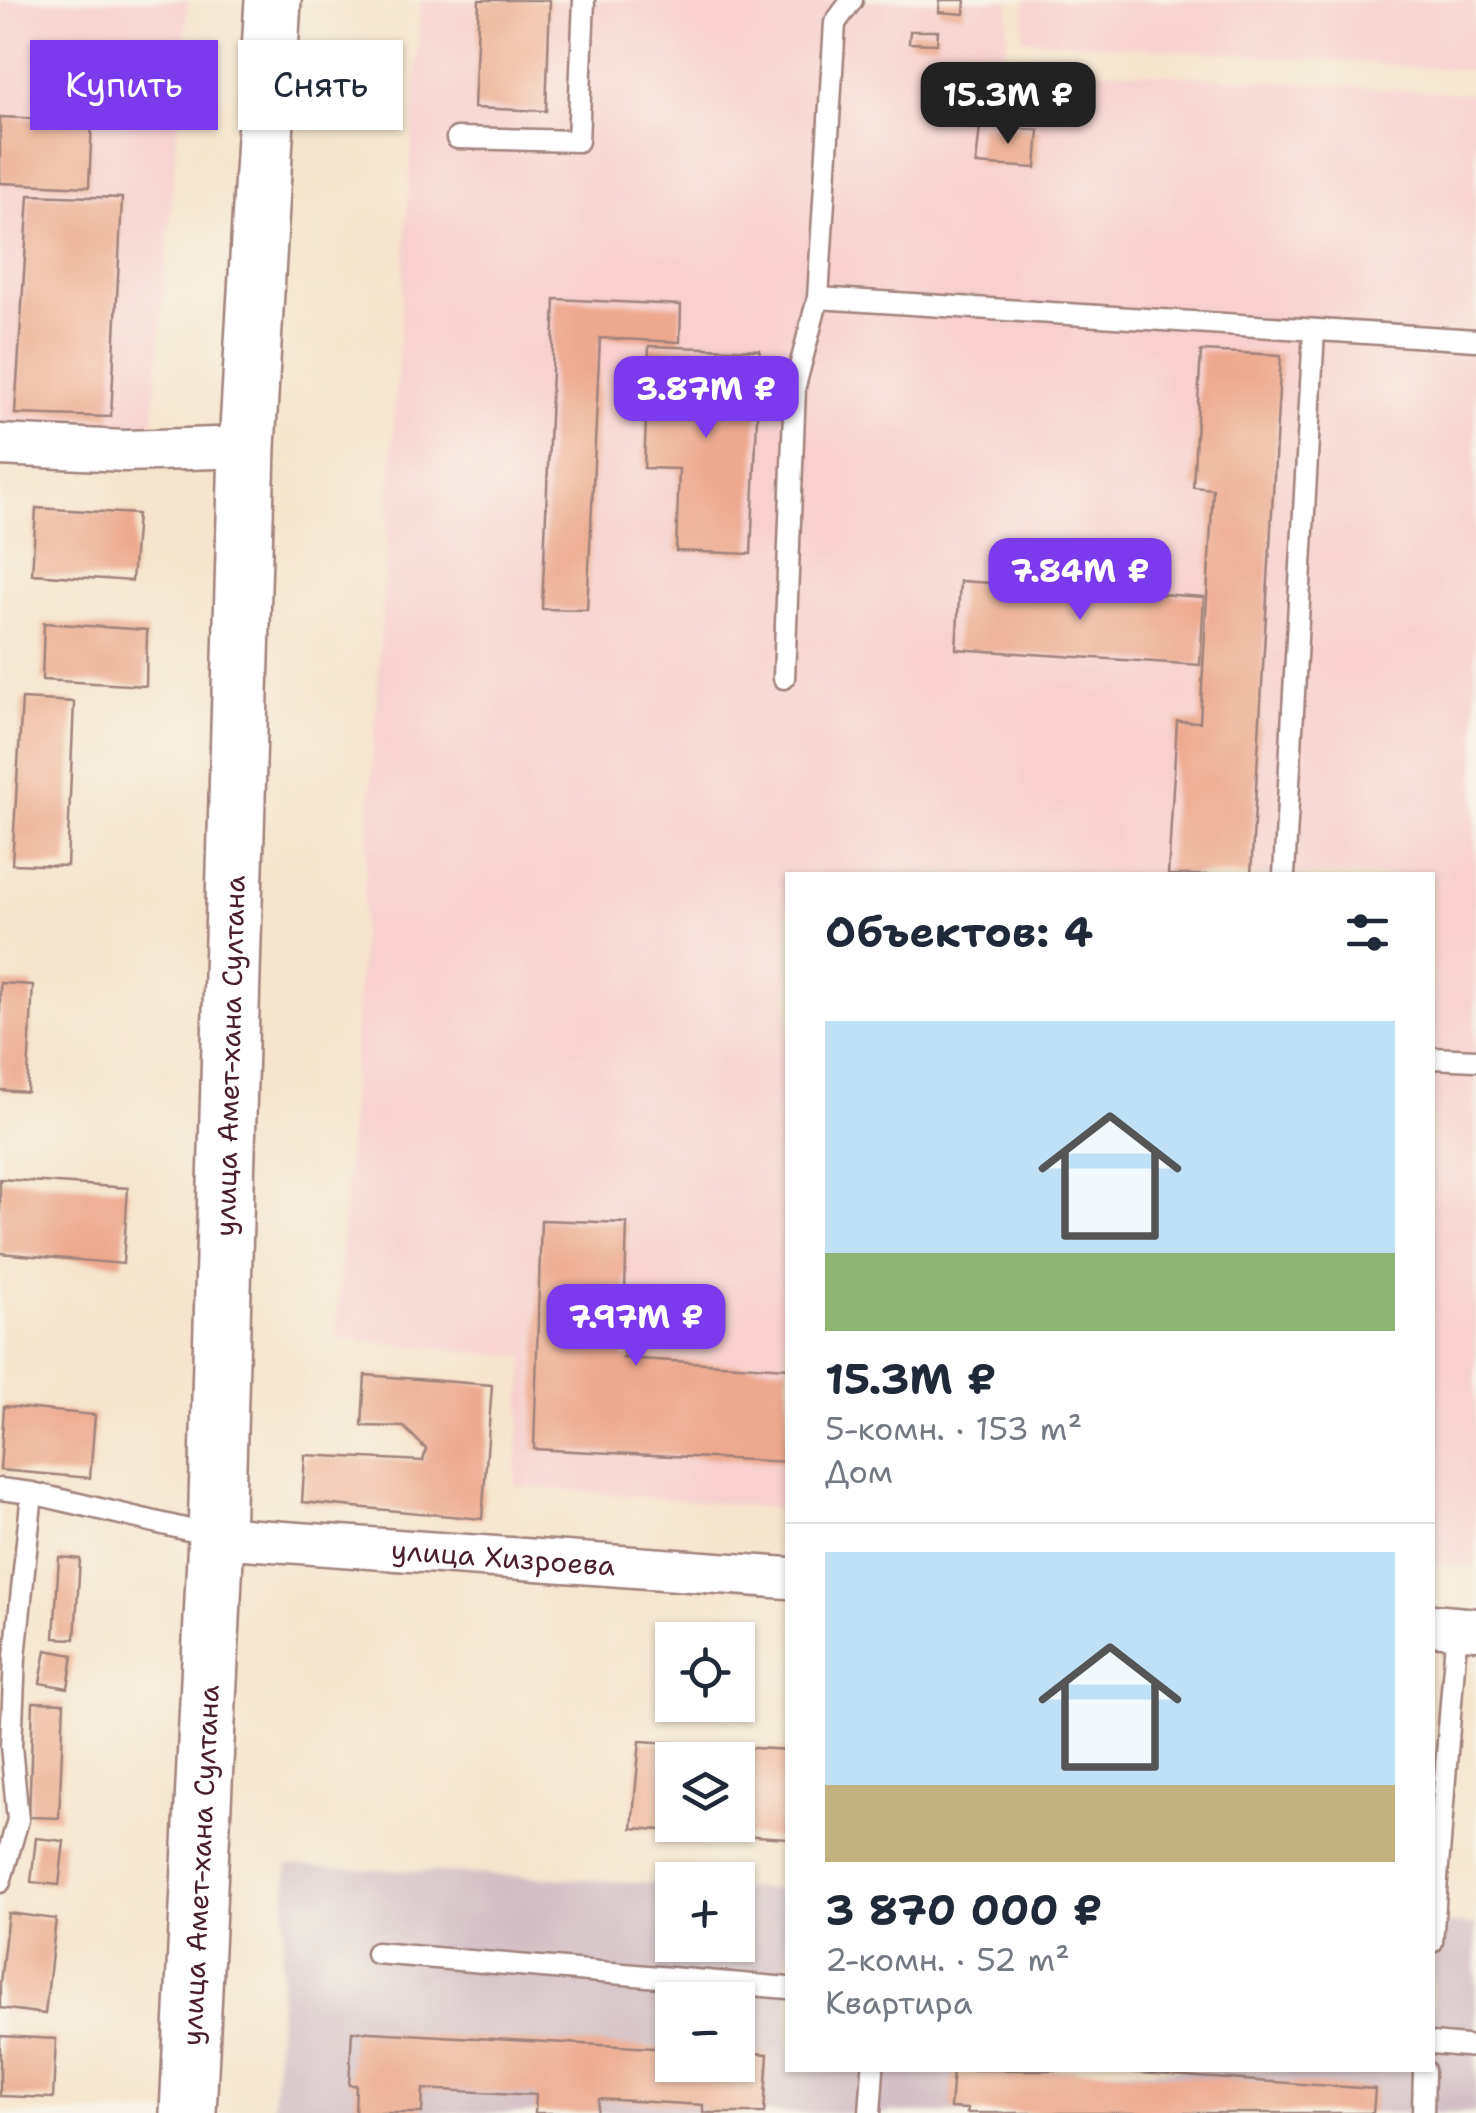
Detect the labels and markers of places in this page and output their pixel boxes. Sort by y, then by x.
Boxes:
pin: 15.3M ₽ [916,62,1100,147]
pin: 3.87M ₽ [614,356,798,441]
pin: 7.84M ₽ [988,538,1172,623]
pin: 7.97M ₽ [544,1284,728,1369]

